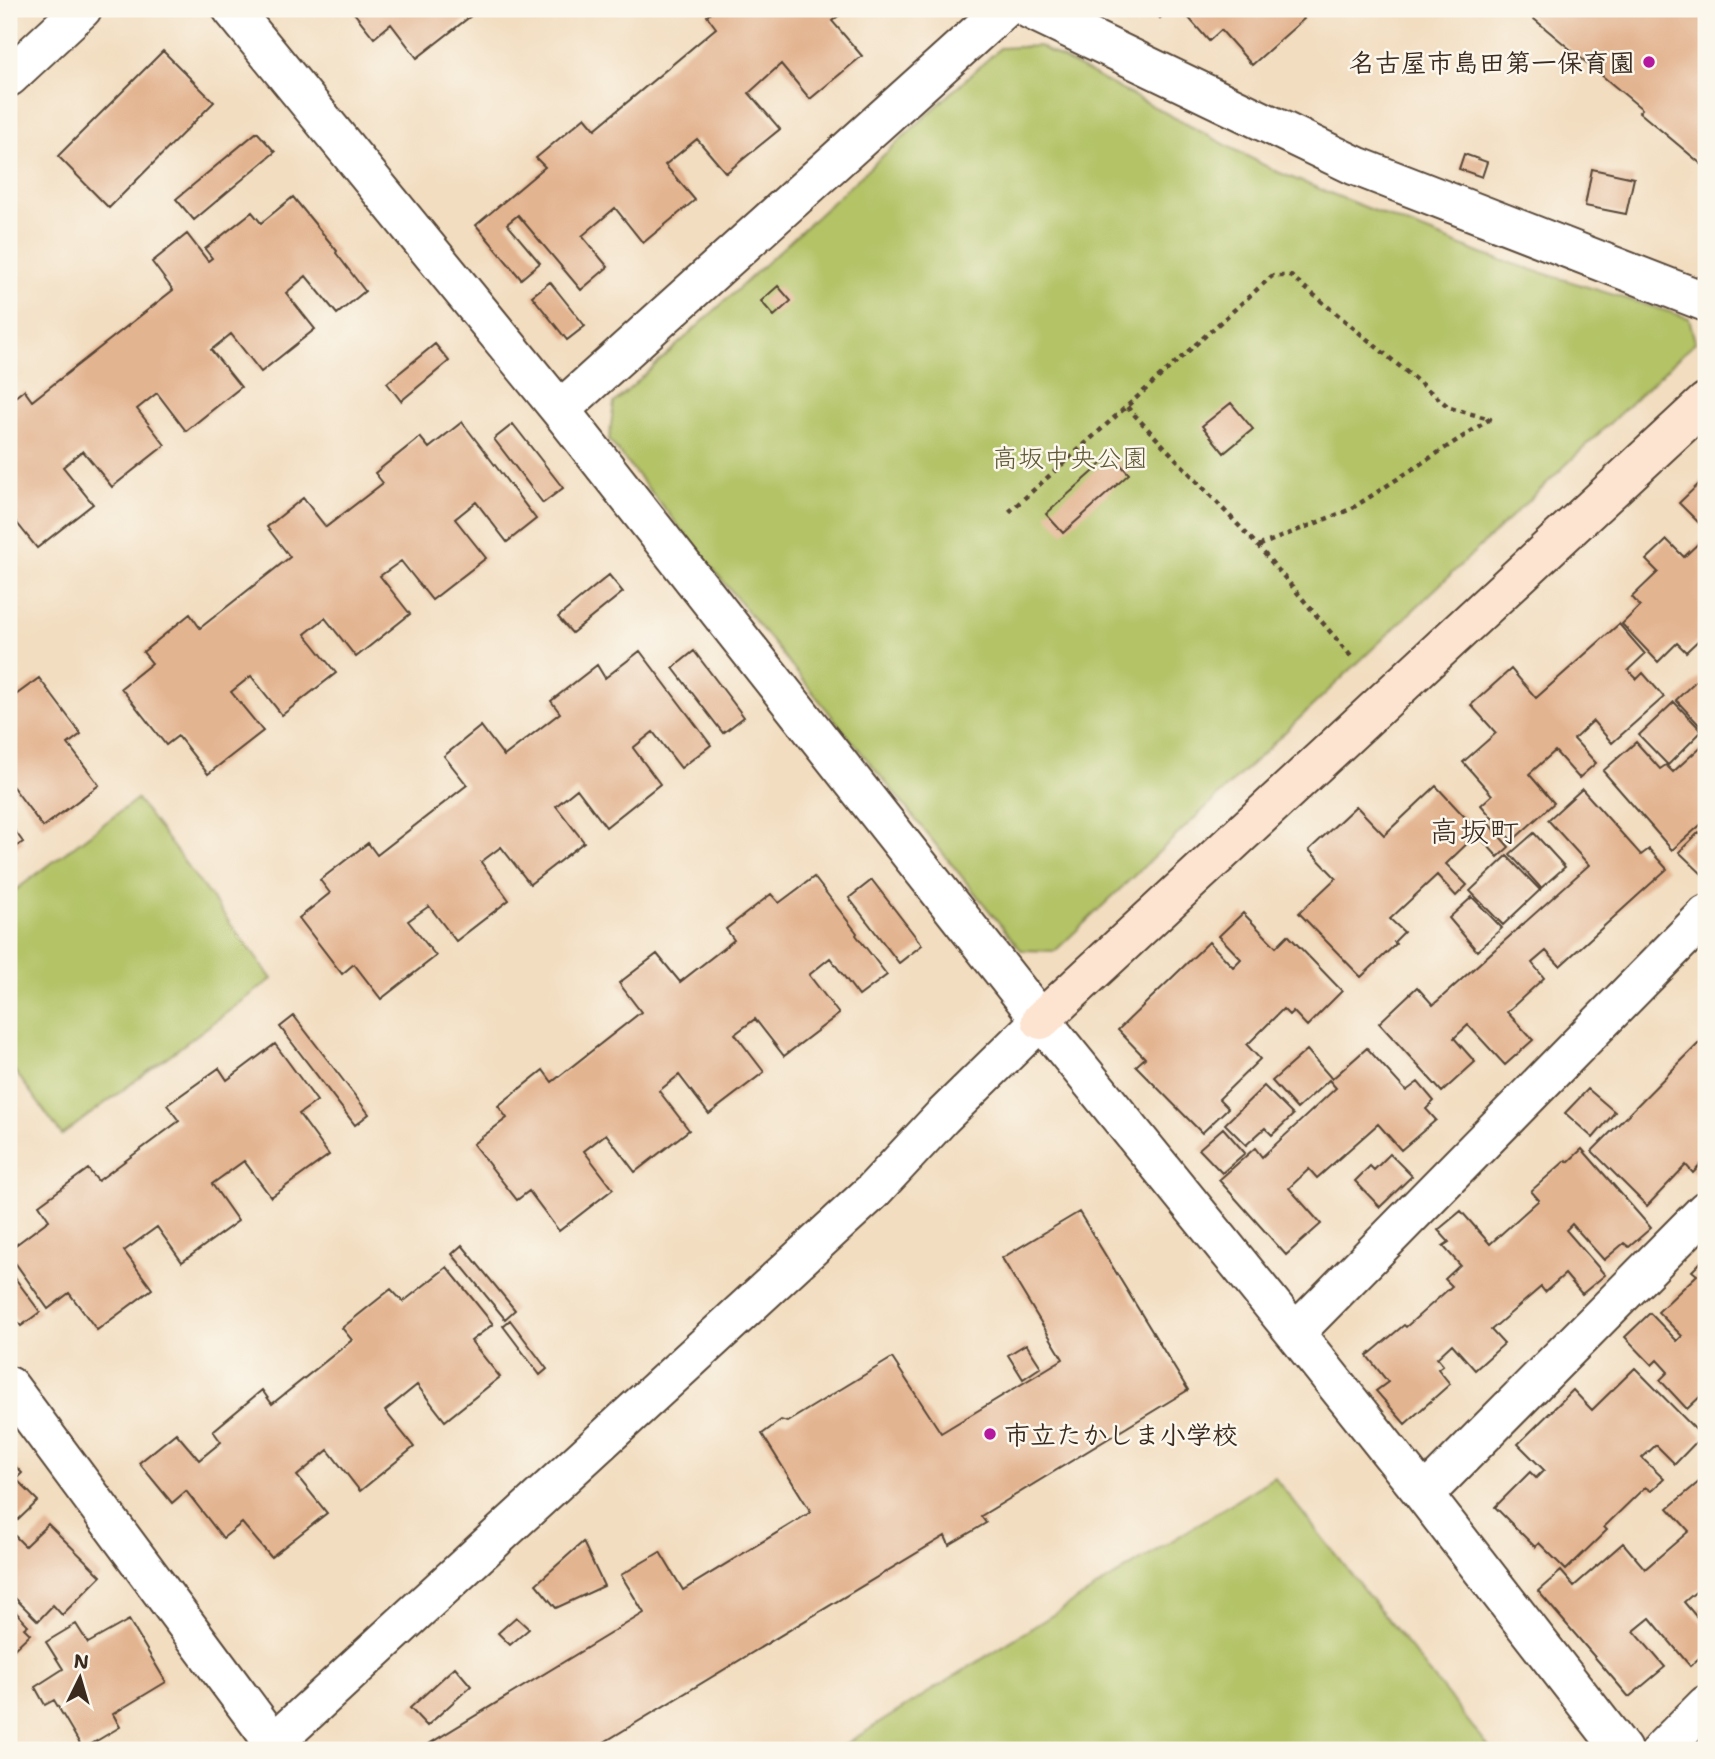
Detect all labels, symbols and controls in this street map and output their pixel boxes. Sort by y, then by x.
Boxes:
place label: 名古屋市島田第一保育園 [1349,45,1635,80]
marker: 名古屋市島田第一保育園 [1641,54,1657,70]
park label: 高坂中央公園 [992,440,1148,475]
district label: 高坂町 [1429,811,1519,852]
place label: 市立たかしま小学校 [1004,1417,1238,1452]
marker: 市立たかしま小学校 [982,1426,998,1442]
north arrow [46,1644,116,1714]
text: N [73,1648,90,1675]

